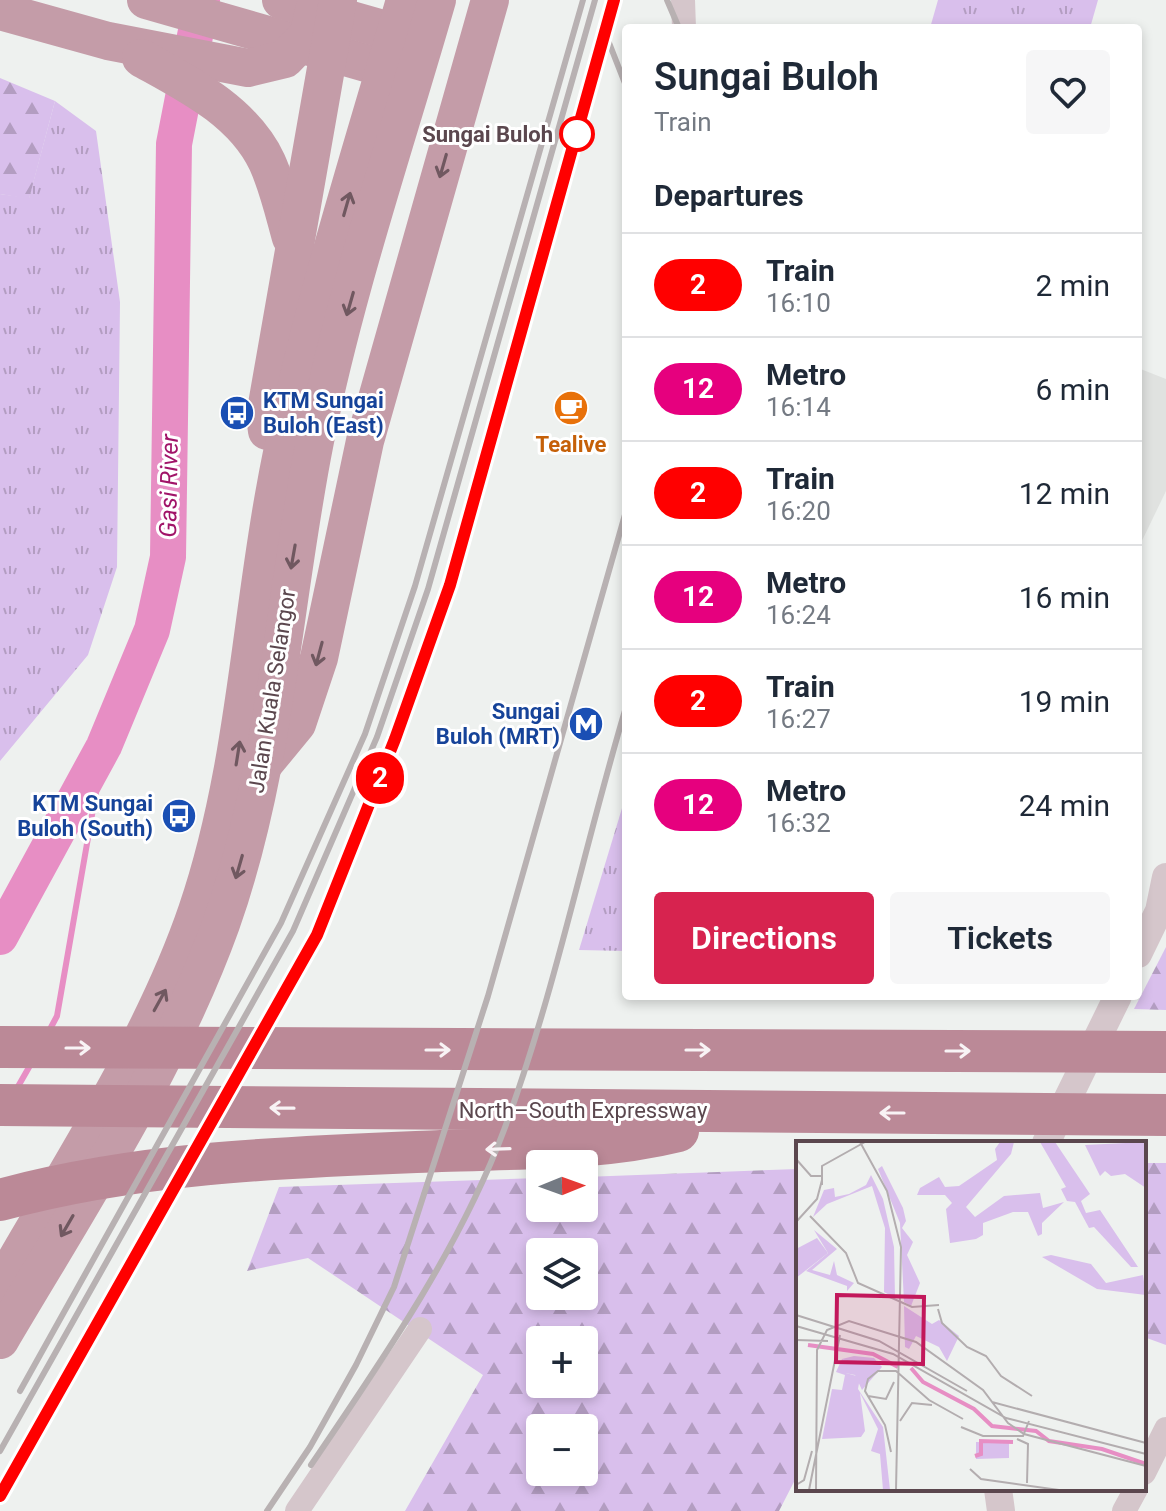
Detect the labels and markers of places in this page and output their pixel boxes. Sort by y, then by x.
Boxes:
marker: Sungai Buloh [560,117,594,151]
place label: Sungai Buloh [422,122,553,147]
place label: KTM Sungai Buloh (East) [263,388,384,438]
cafe icon: Tealive [552,389,590,427]
bus stop icon: KTM Sungai Buloh (East) [218,394,256,432]
place label: Tealive [536,432,607,457]
place label: Sungai Buloh (MRT) [436,699,560,749]
metro station icon: Sungai Buloh (MRT) [567,705,605,743]
place label: KTM Sungai Buloh (South) [17,791,153,841]
bus stop icon: KTM Sungai Buloh (South) [160,797,198,835]

